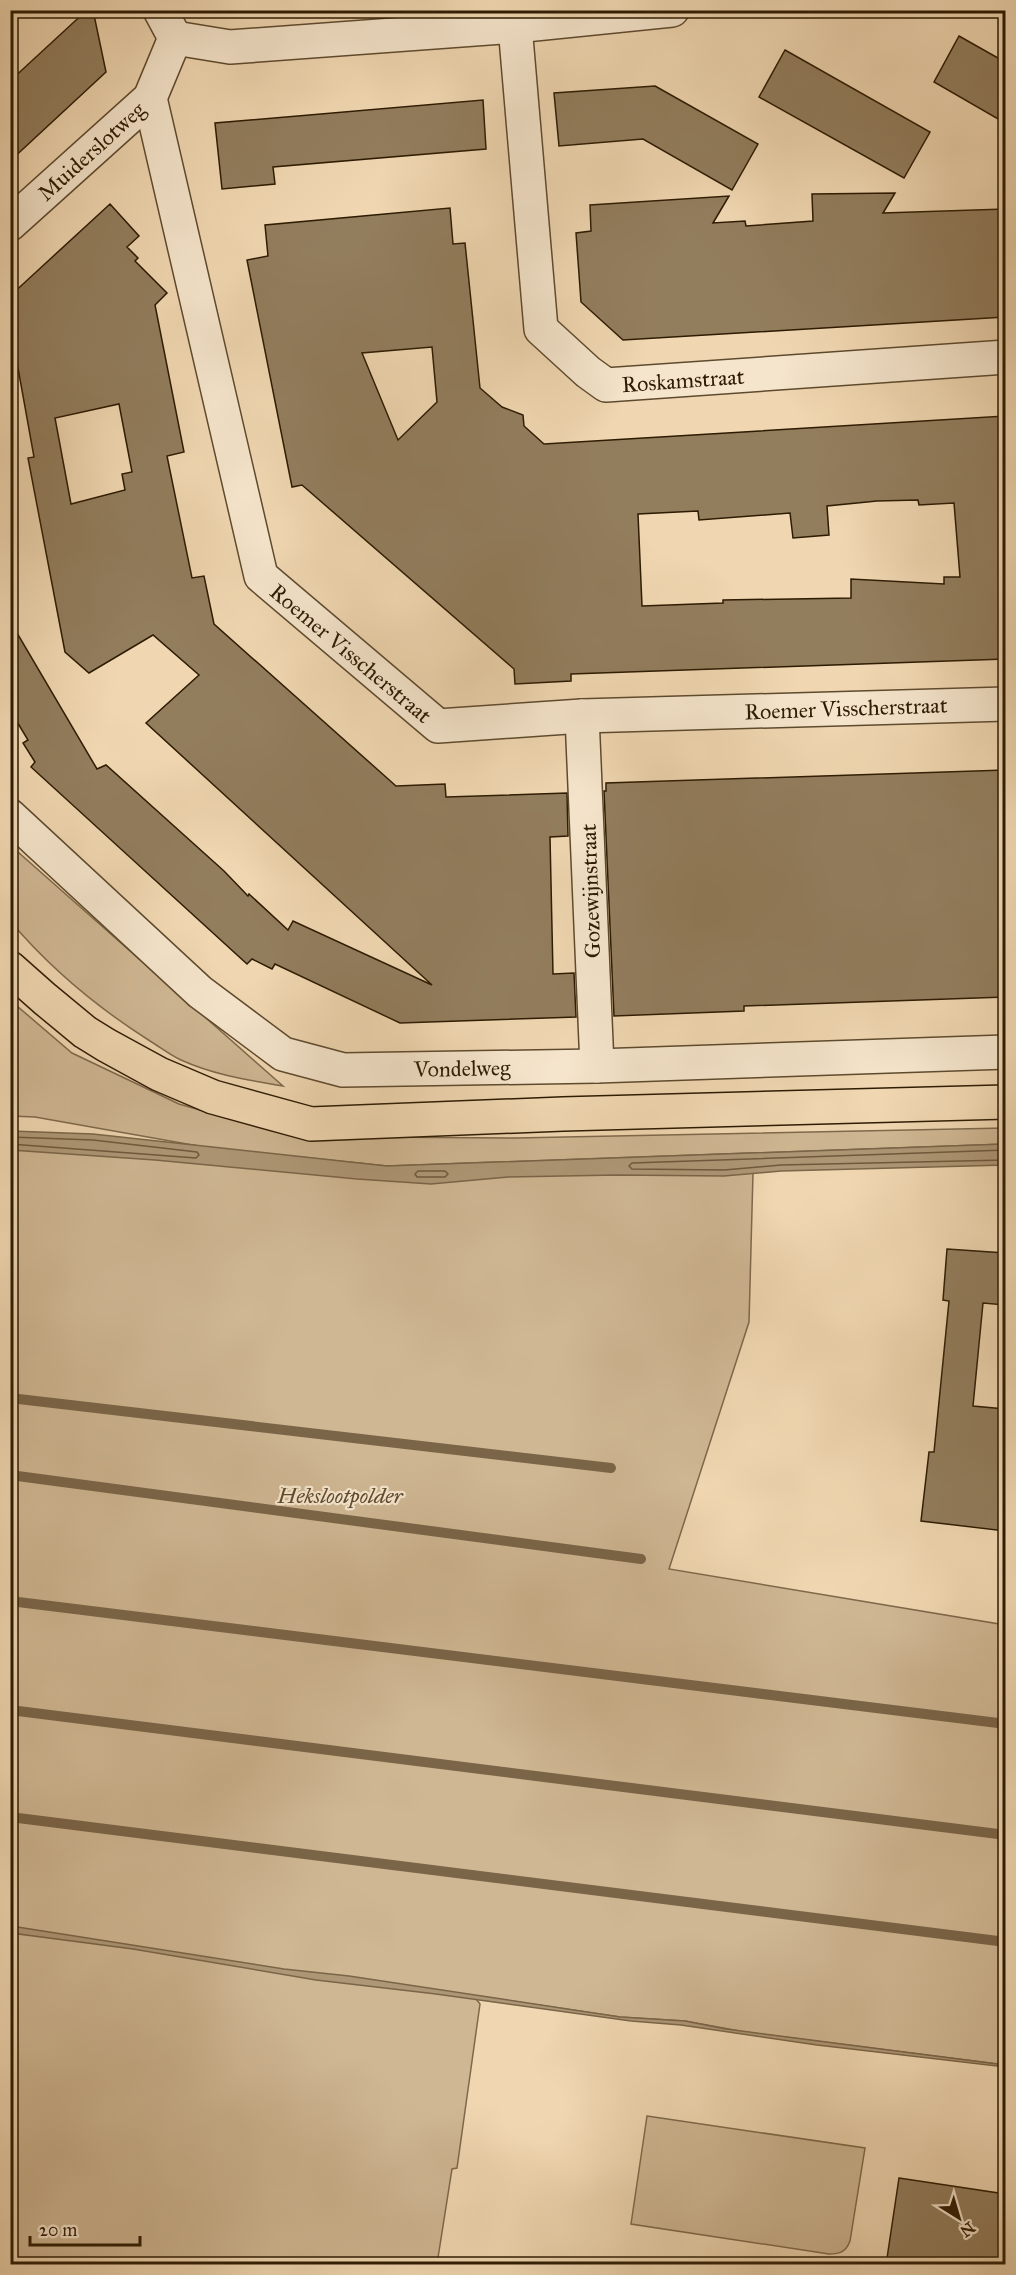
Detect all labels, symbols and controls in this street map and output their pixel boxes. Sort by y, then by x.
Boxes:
street label: Muiderslotweg [32,96,151,207]
street label: Roskamstraat [621,363,746,398]
street label: Roemer Visscherstraat [264,578,437,729]
street label: Roemer Visscherstraat [744,691,948,726]
street label: Gozewijnstraat [575,823,606,959]
street label: Vondelweg [413,1054,511,1083]
park label: Hekslootpolder [276,1482,405,1509]
north arrow [929,2188,989,2248]
scale bar [30,2209,140,2247]
text: N [956,2218,979,2242]
text: 20 m [39,2219,77,2241]

